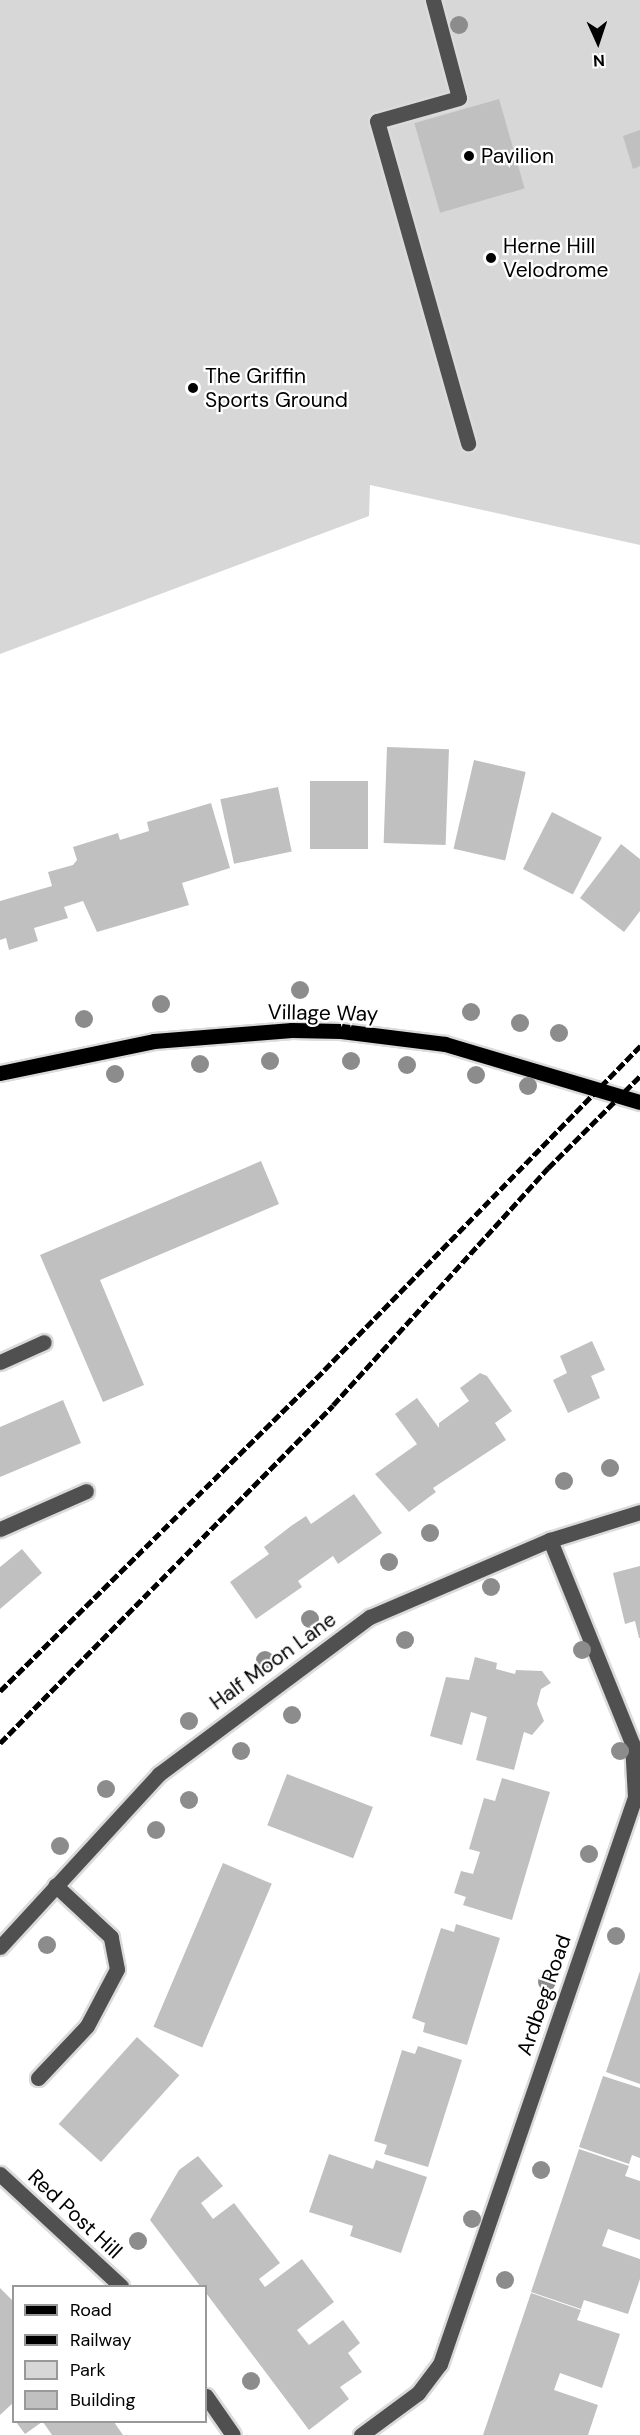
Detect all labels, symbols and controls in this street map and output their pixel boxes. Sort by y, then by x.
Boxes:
north arrow [568,12,628,72]
text: N [593,50,605,71]
place label: Pavilion [481,143,554,169]
marker: Pavilion [462,149,476,163]
place label: Herne Hill Velodrome [503,233,608,283]
marker: Herne Hill Velodrome [484,251,498,265]
place label: The Griffin Sports Ground [205,363,348,413]
marker: The Griffin Sports Ground [186,381,200,395]
street label: Village Way [267,999,379,1027]
street label: Half Moon Lane [205,1607,341,1715]
street label: Ardbeg Road [512,1931,576,2059]
street label: Red Post Hill [23,2164,127,2264]
legend [12,2285,207,2423]
text: Road [70,2298,112,2322]
text: Railway [70,2328,132,2352]
text: Park [70,2358,106,2382]
text: Building [70,2388,135,2412]

